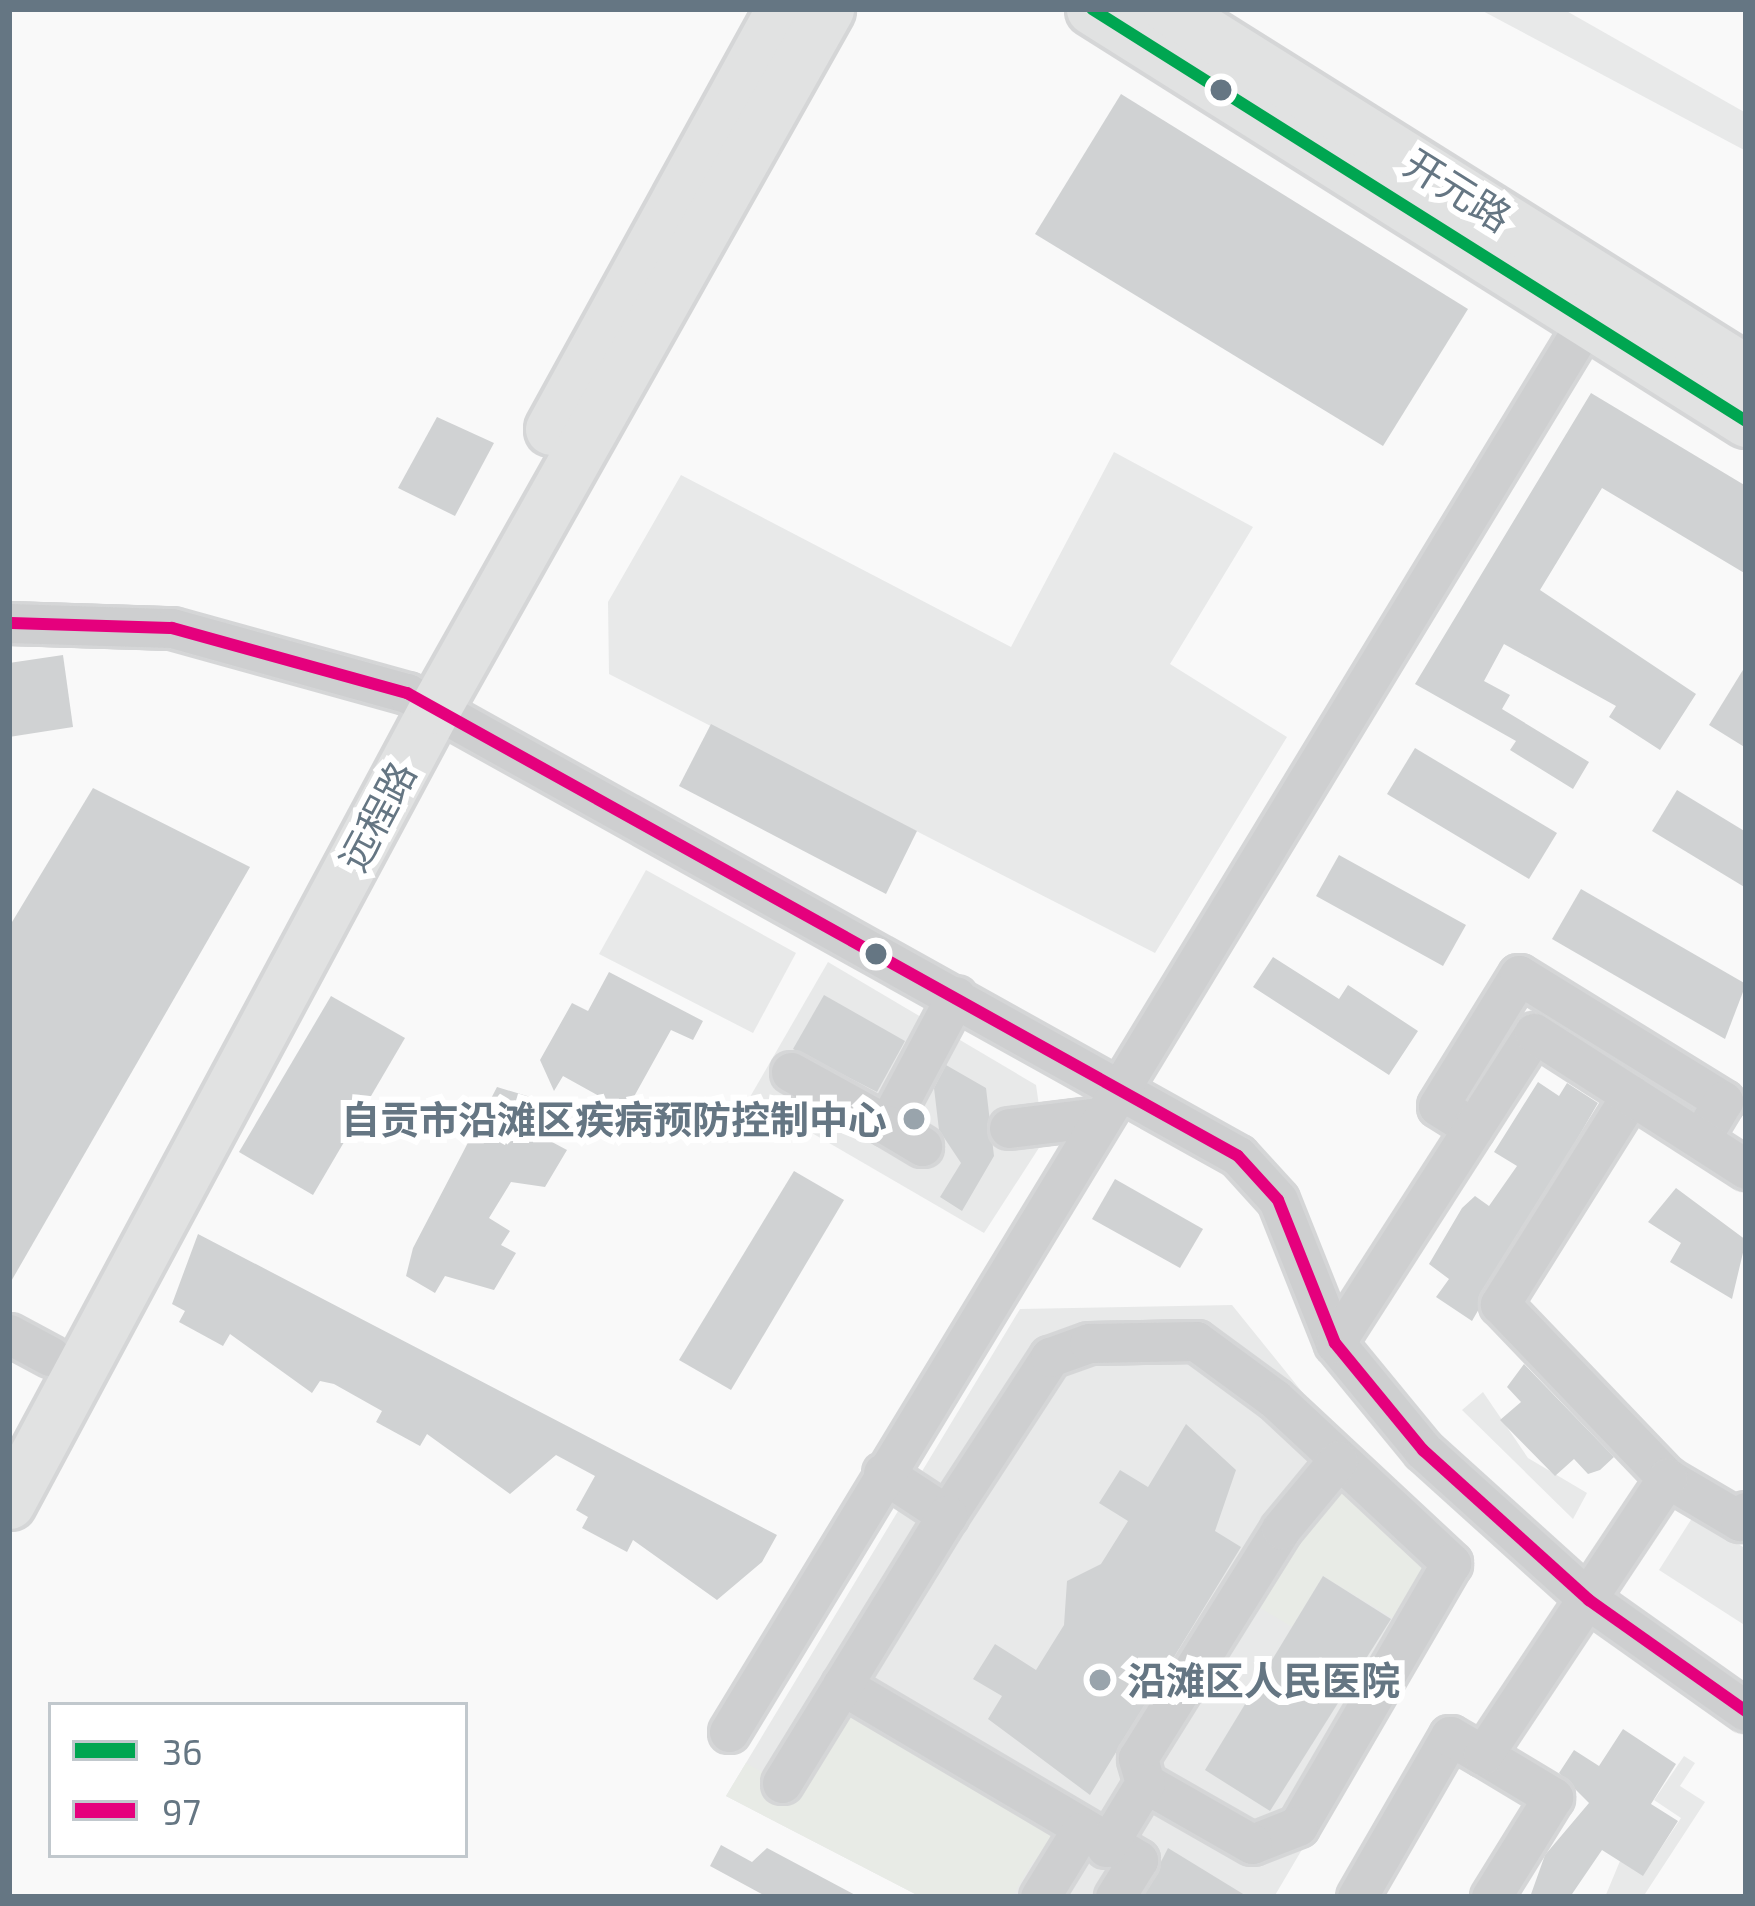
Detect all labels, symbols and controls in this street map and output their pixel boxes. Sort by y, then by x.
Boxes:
unlabelled marker [1210,79,1232,101]
street label: 开元路 [1396,139,1520,241]
street label: 远程路 [329,753,425,879]
unlabelled marker [865,943,887,965]
place label: 自贡市沿滩区疾病预防控制中心 [341,1096,887,1142]
marker: 自贡市沿滩区疾病预防控制中心 [898,1103,930,1135]
place label: 沿滩区人民医院 [1127,1657,1400,1703]
marker: 沿滩区人民医院 [1084,1664,1116,1696]
legend [48,1702,468,1858]
text: 36 [162,1729,203,1772]
text: 97 [162,1789,201,1832]

